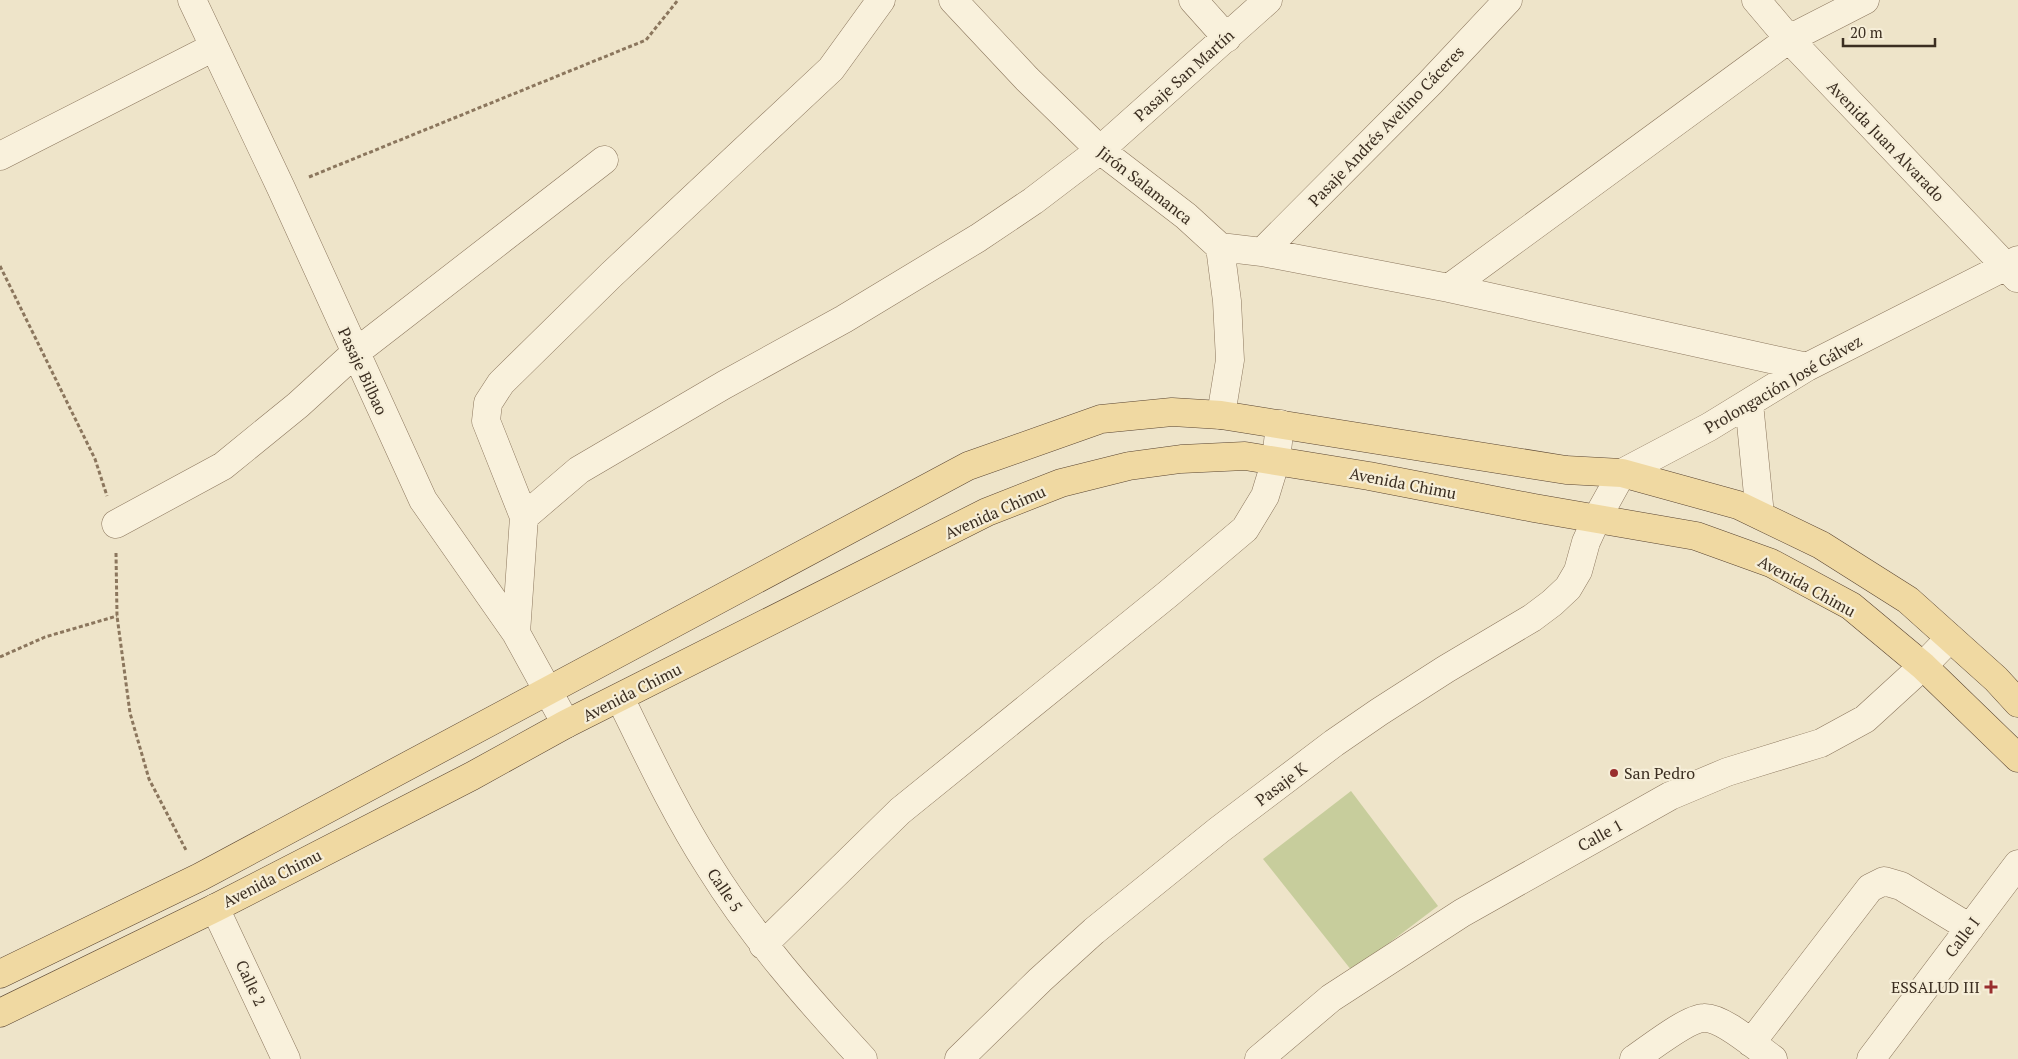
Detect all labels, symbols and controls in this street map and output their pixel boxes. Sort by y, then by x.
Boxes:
scale bar [1843,15,1936,47]
text: 20 m [1850,22,1883,42]
street label: Pasaje San Martín [1129,24,1239,126]
street label: Pasaje Andrés Avelino Cáceres [1303,41,1469,211]
street label: Avenida Juan Alvarado [1822,76,1950,206]
street label: Jirón Salamanca [1093,141,1197,229]
street label: Pasaje Bilbao [333,324,393,419]
street label: Prolongación José Gálvez [1700,330,1866,438]
street label: Avenida Chimu [1348,462,1458,504]
street label: Avenida Chimu [941,480,1049,544]
street label: Avenida Chimu [1754,550,1860,622]
street label: Avenida Chimu [579,658,685,726]
street label: Pasaje K [1251,757,1312,811]
place label: San Pedro [1624,762,1695,784]
marker: San Pedro [1608,767,1620,779]
street label: Calle 1 [1573,814,1627,856]
street label: Avenida Chimu [219,844,325,912]
street label: Calle 5 [702,864,748,916]
street label: Calle I [1939,912,1985,962]
street label: Calle 2 [231,956,271,1010]
place label: ESSALUD III [1891,976,1980,998]
marker: ESSALUD III [1984,980,1998,994]

